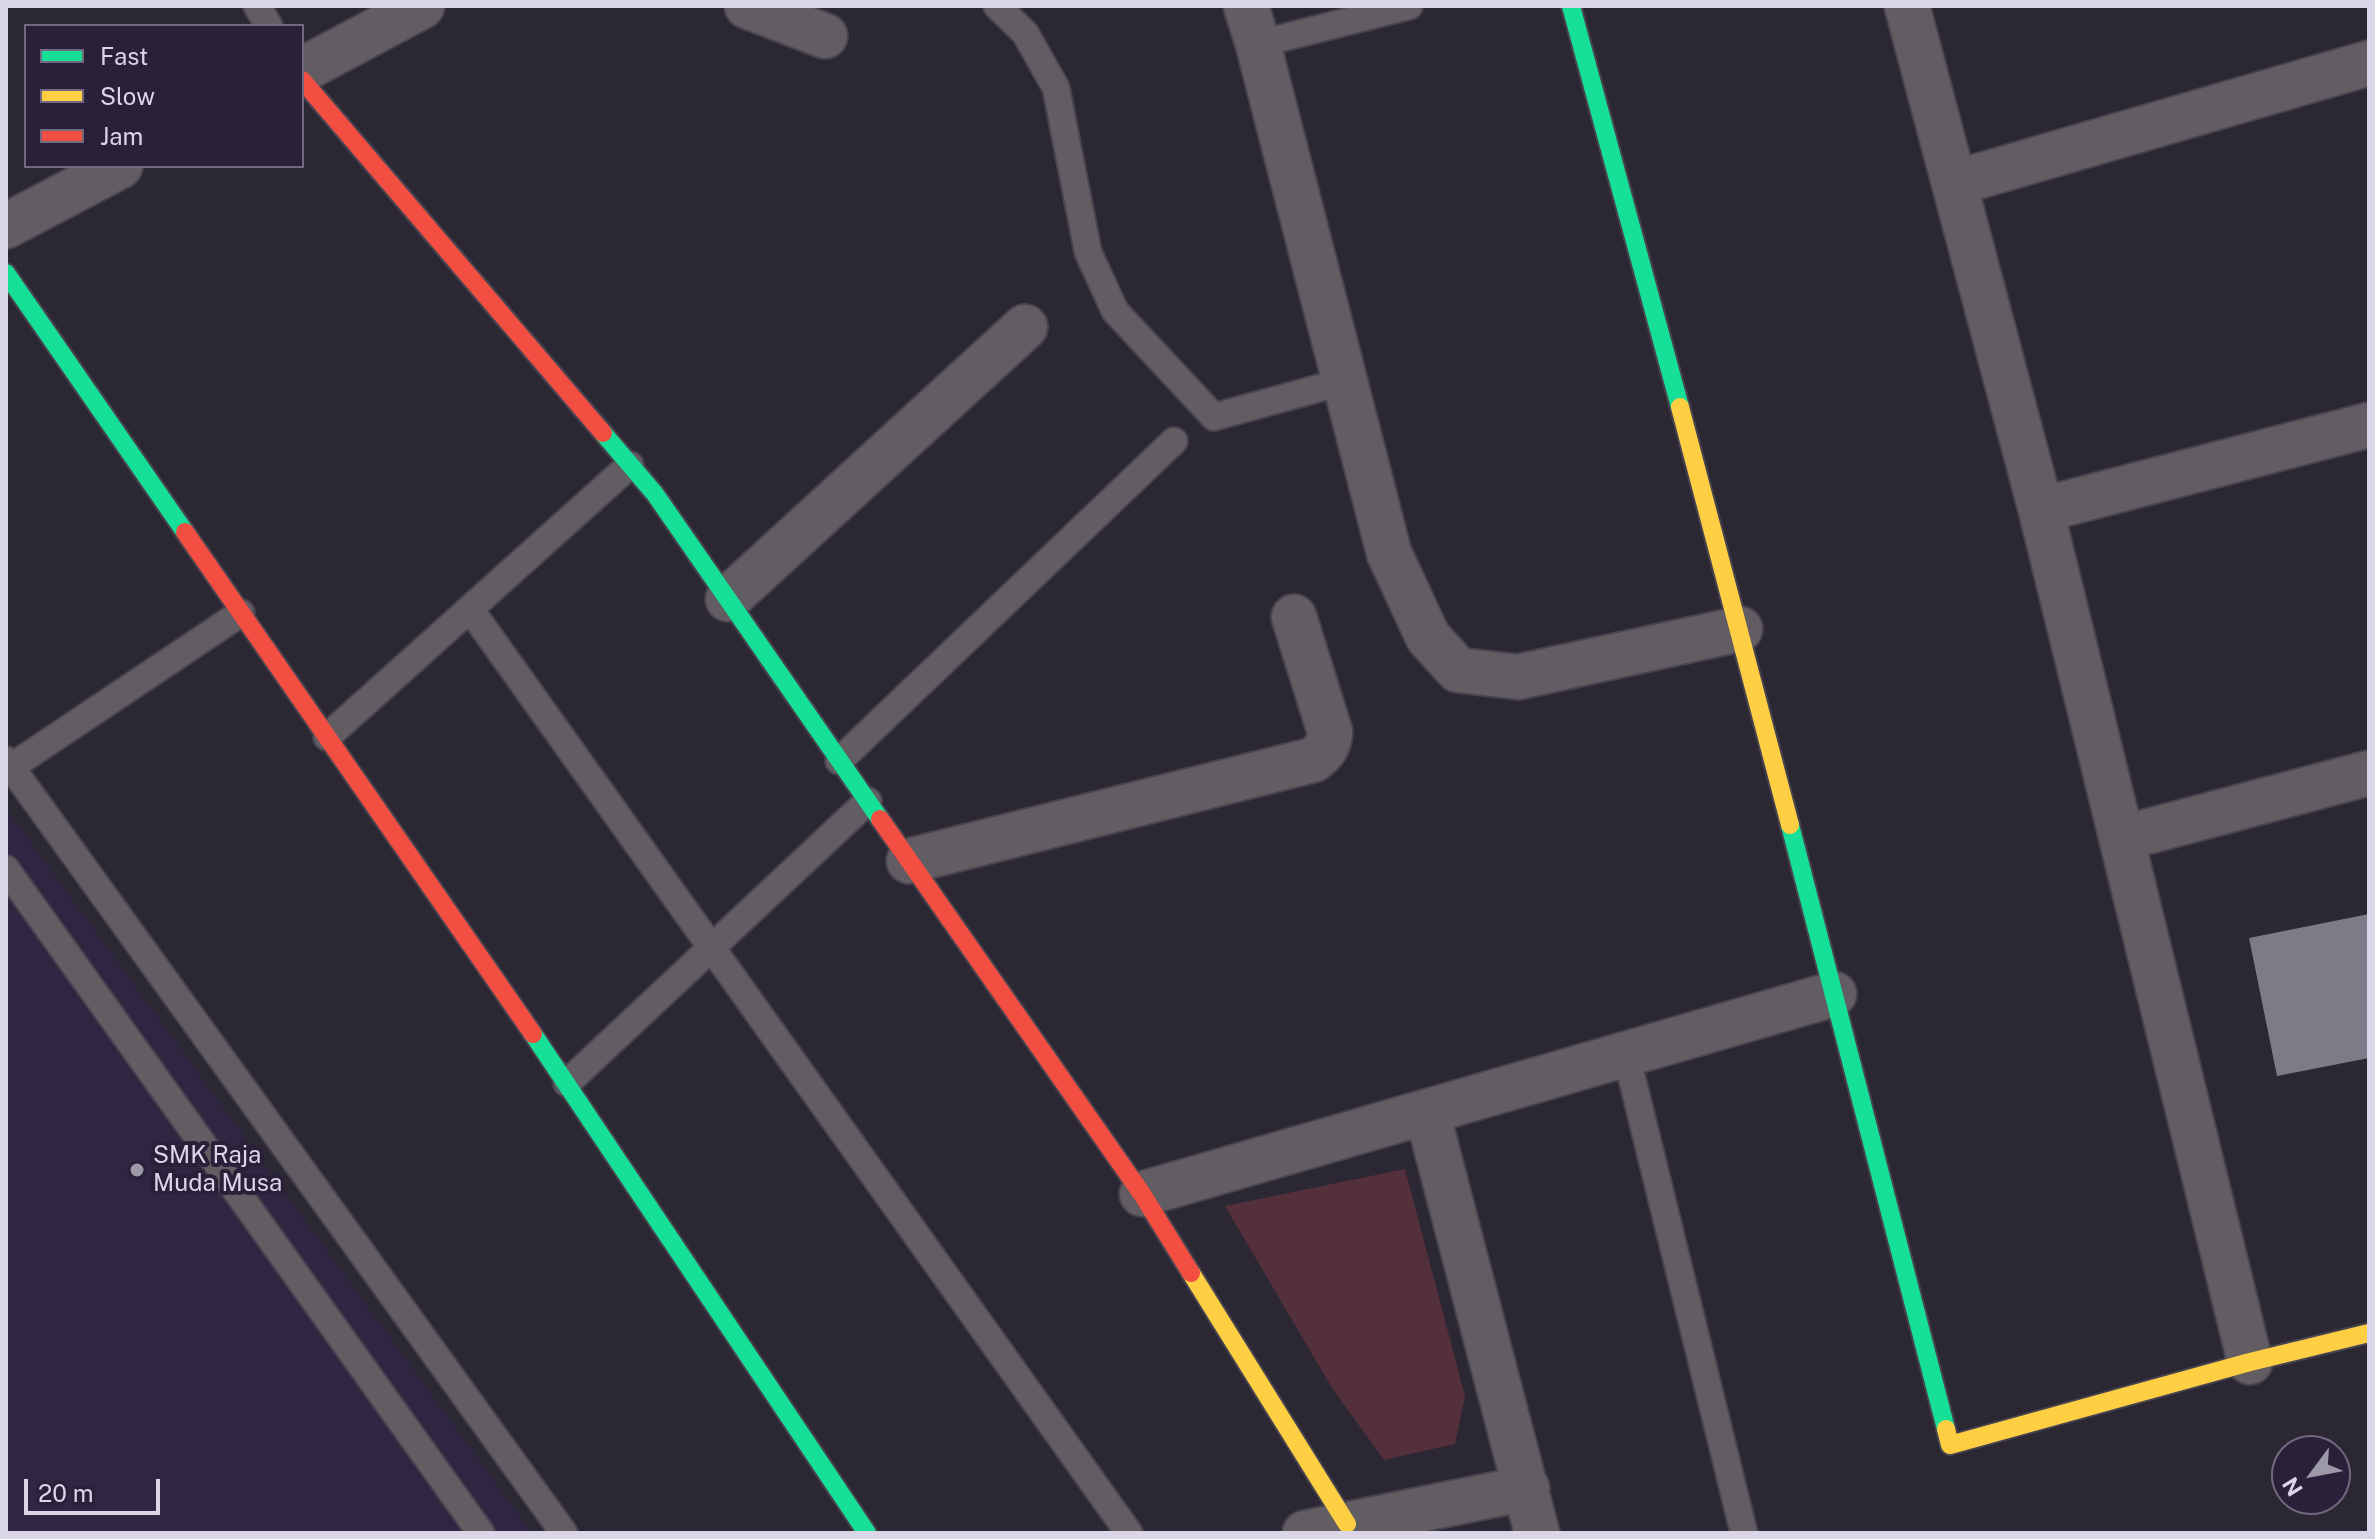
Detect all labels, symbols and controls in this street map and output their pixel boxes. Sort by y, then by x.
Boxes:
legend [24,24,304,168]
text: Fast [100,42,148,70]
text: Slow [100,82,155,110]
text: Jam [100,122,143,150]
place label: SMK Raja Muda Musa [153,1142,282,1198]
marker: SMK Raja Muda Musa [128,1161,146,1179]
north arrow [2271,1435,2351,1515]
scale bar [28,1463,164,1513]
text: N [2277,1472,2308,1501]
text: 20 m [38,1479,94,1507]

